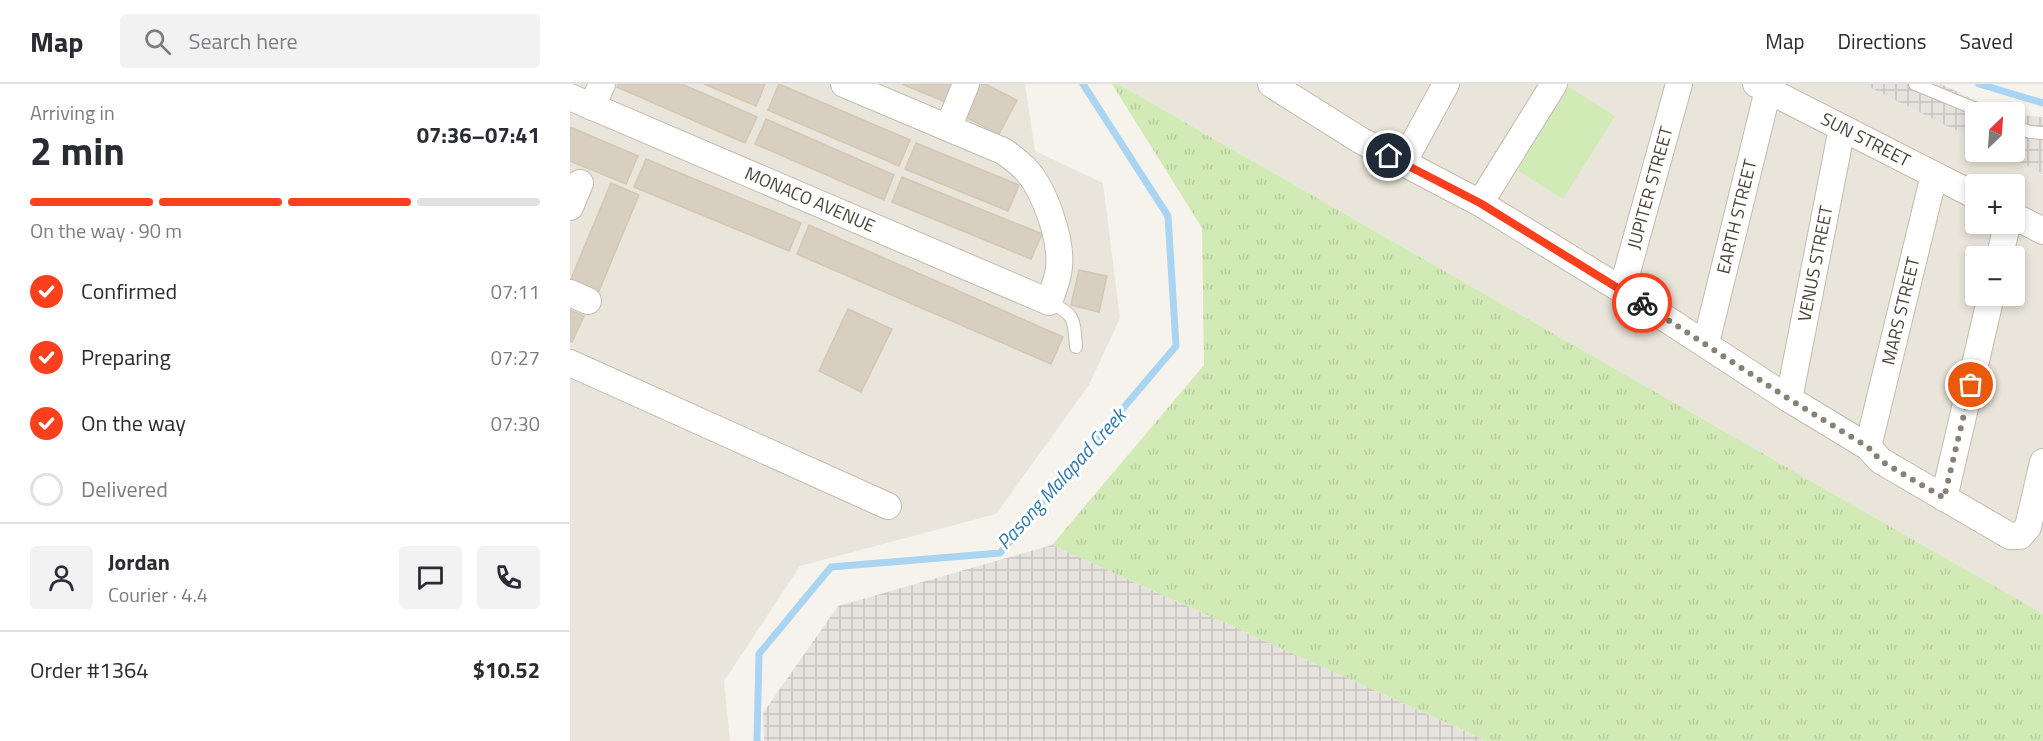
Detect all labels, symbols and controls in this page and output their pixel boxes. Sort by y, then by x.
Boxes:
search box [120,14,540,68]
text: Map [30,20,84,63]
text: Search here [189,24,298,58]
icon: search [141,25,174,58]
text: Map [1765,25,1805,57]
text: Directions [1838,25,1927,57]
text: Saved [1960,25,2013,57]
text: Arriving in [30,97,115,128]
north arrow [1965,102,2025,162]
map controls [1965,102,2025,306]
street label: SUN STREET [1816,105,1916,174]
text: 07:36–07:41 [417,118,540,152]
text: 2 min [30,121,125,180]
street label: JUPITER STREET [1620,123,1680,252]
pin [1363,130,1414,181]
icon: home [1372,139,1405,172]
street label: EARTH STREET [1709,156,1764,277]
street label: MONACO AVENUE [741,159,880,239]
button: + [1965,174,2025,234]
street label: VENUS STREET [1790,203,1840,324]
text: On the way · 90 m [30,215,182,246]
button: − [1965,246,2025,306]
street label: MARS STREET [1874,253,1927,368]
courier [1612,273,1672,333]
text: Confirmed [81,274,177,308]
icon: check [30,275,63,308]
text: 07:11 [491,276,540,307]
icon: bike [1626,287,1659,320]
text: Preparing [81,340,171,374]
icon: check [30,341,63,374]
text: 07:27 [491,342,540,373]
pin [1945,359,1996,410]
icon: bag [1954,368,1987,401]
water label: Pasong Malapad Creek [989,400,1134,556]
text: On the way [81,406,186,440]
icon: check [30,407,63,440]
text: 07:30 [491,408,540,439]
text: Delivered [81,472,168,506]
text: Jordan [108,545,170,579]
button: person [30,546,93,609]
button: chat [399,546,462,609]
button: phone [477,546,540,609]
text: Courier · 4.4 [108,579,208,610]
text: Order #1364 [30,653,149,687]
text: $10.52 [473,653,540,687]

